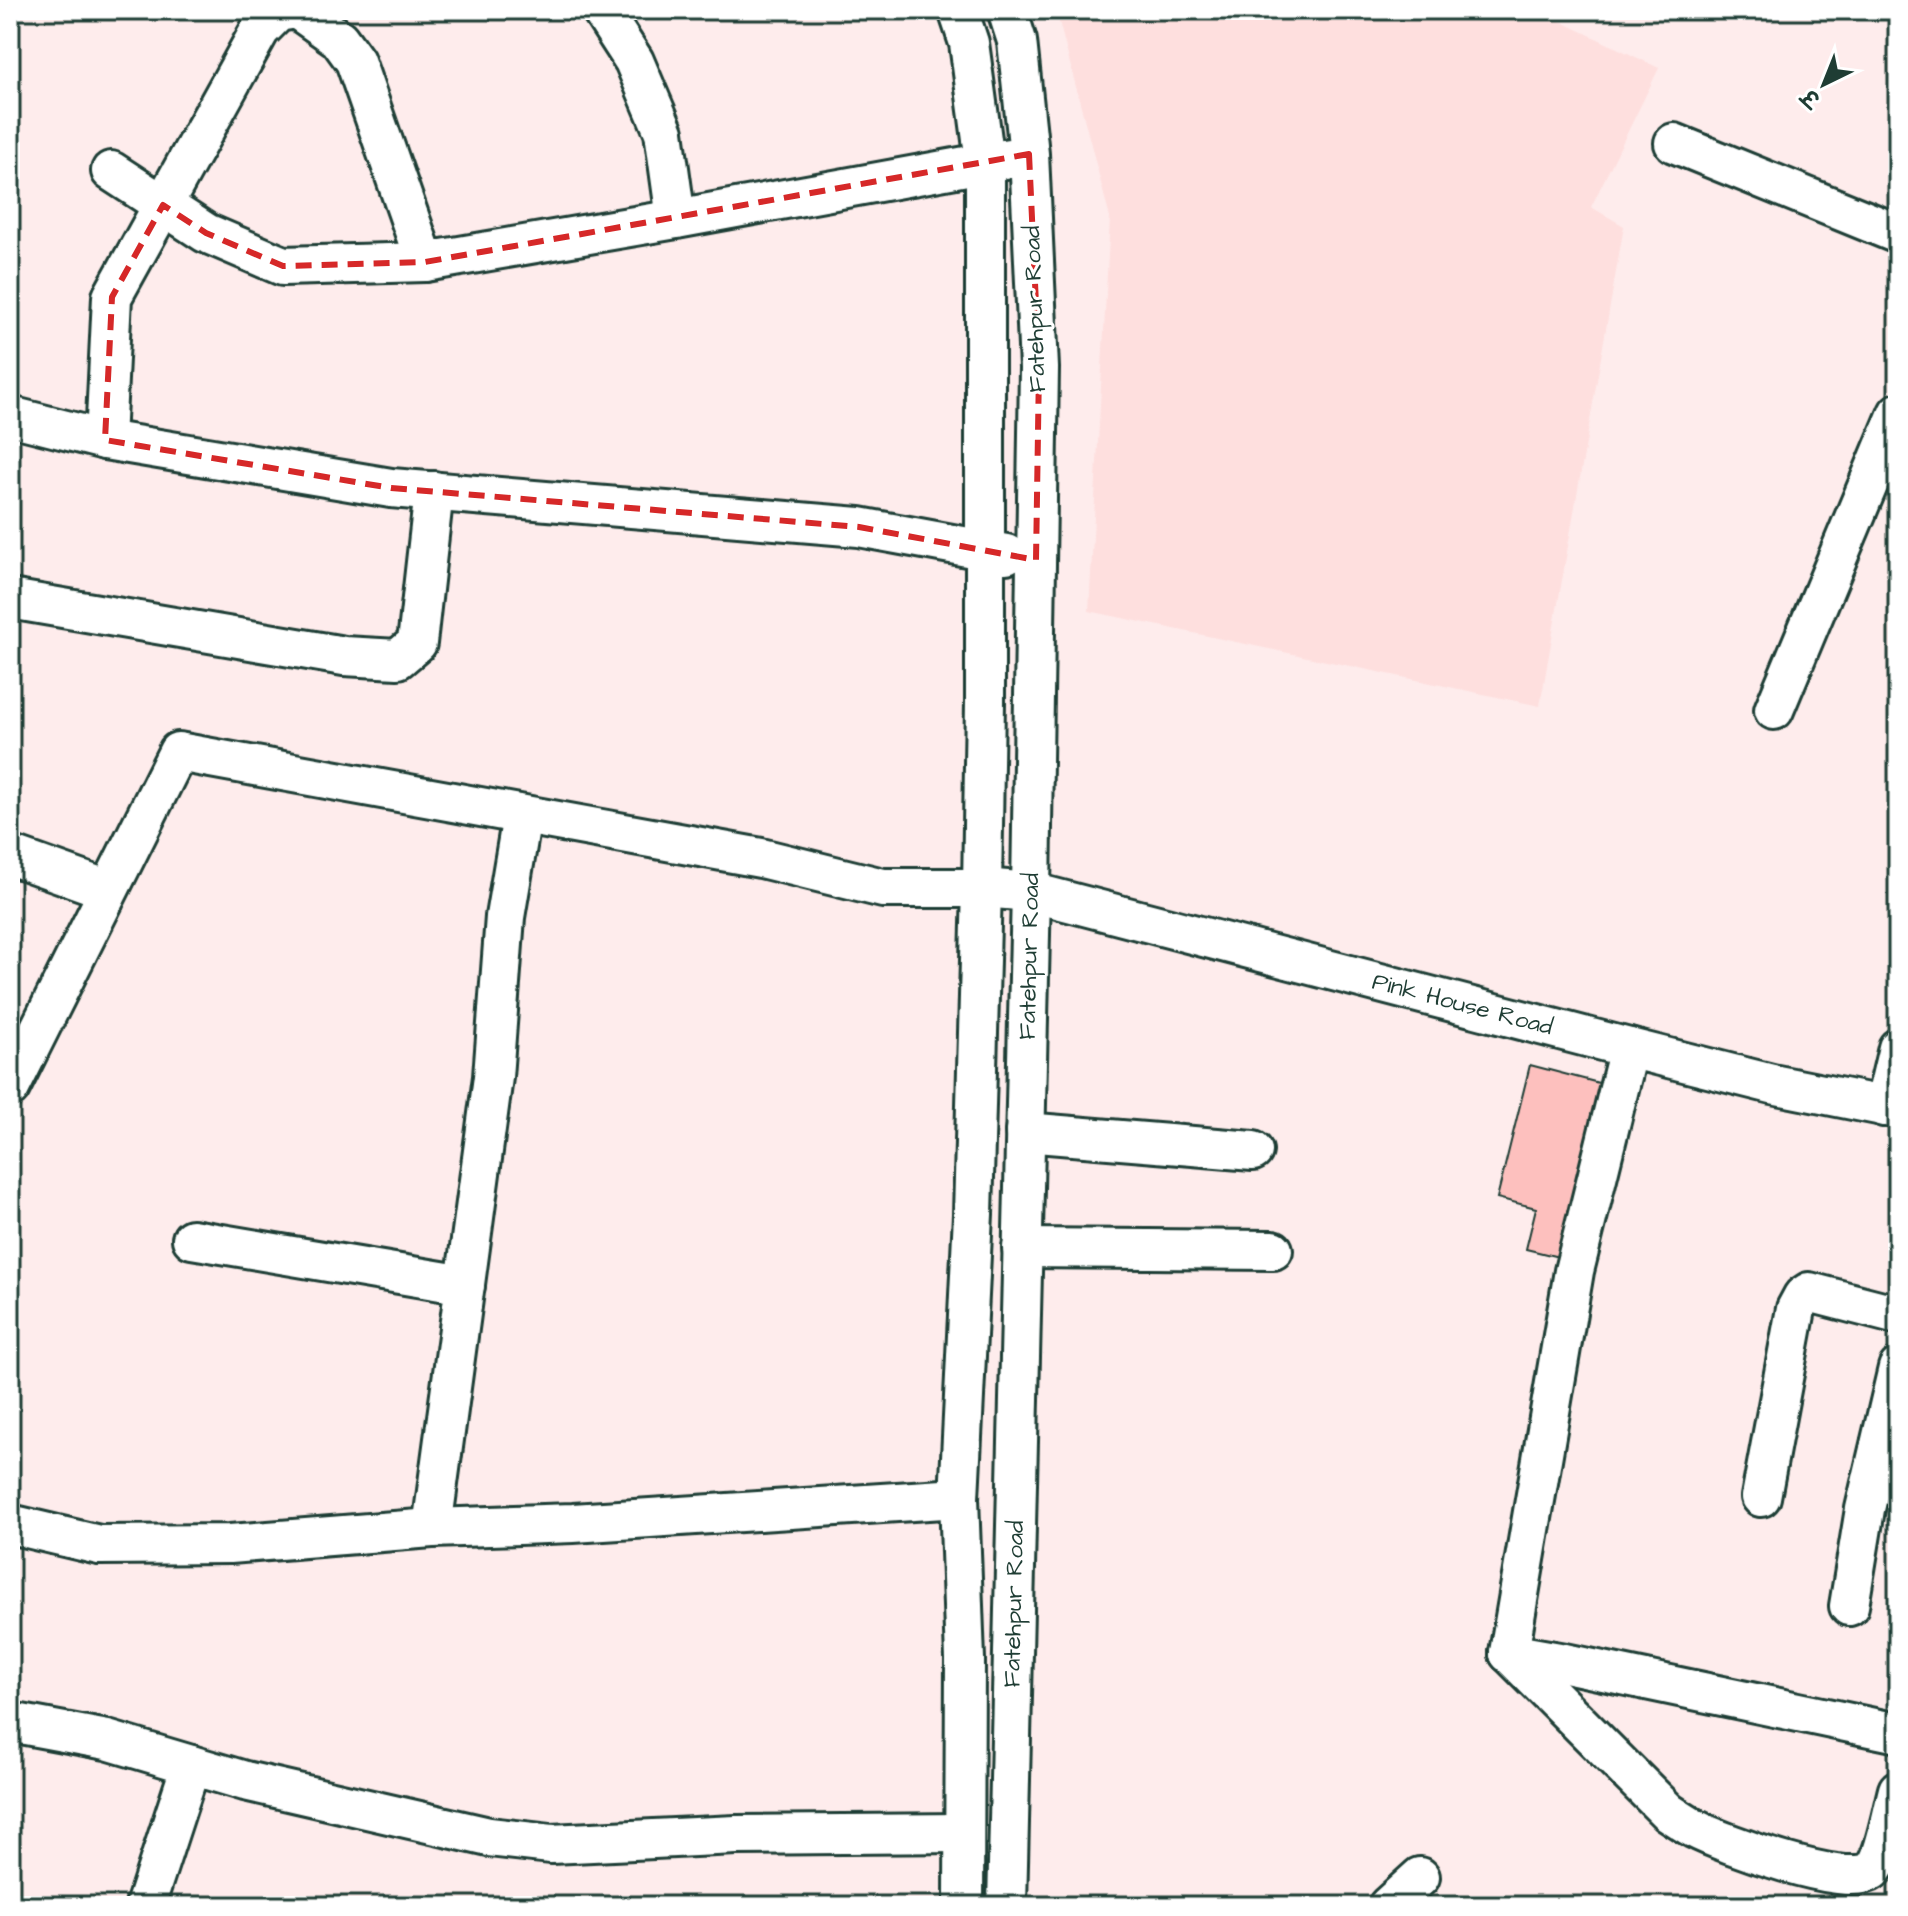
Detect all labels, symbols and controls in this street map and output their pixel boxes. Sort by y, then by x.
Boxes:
north arrow [1784,44,1864,124]
text: उ [1794,80,1829,115]
street label: Fatehpur Road [1015,225,1055,393]
street label: Fatehpur Road [1011,873,1048,1040]
street label: Pink House Road [1369,965,1556,1044]
street label: Fatehpur Road [995,1520,1033,1688]

